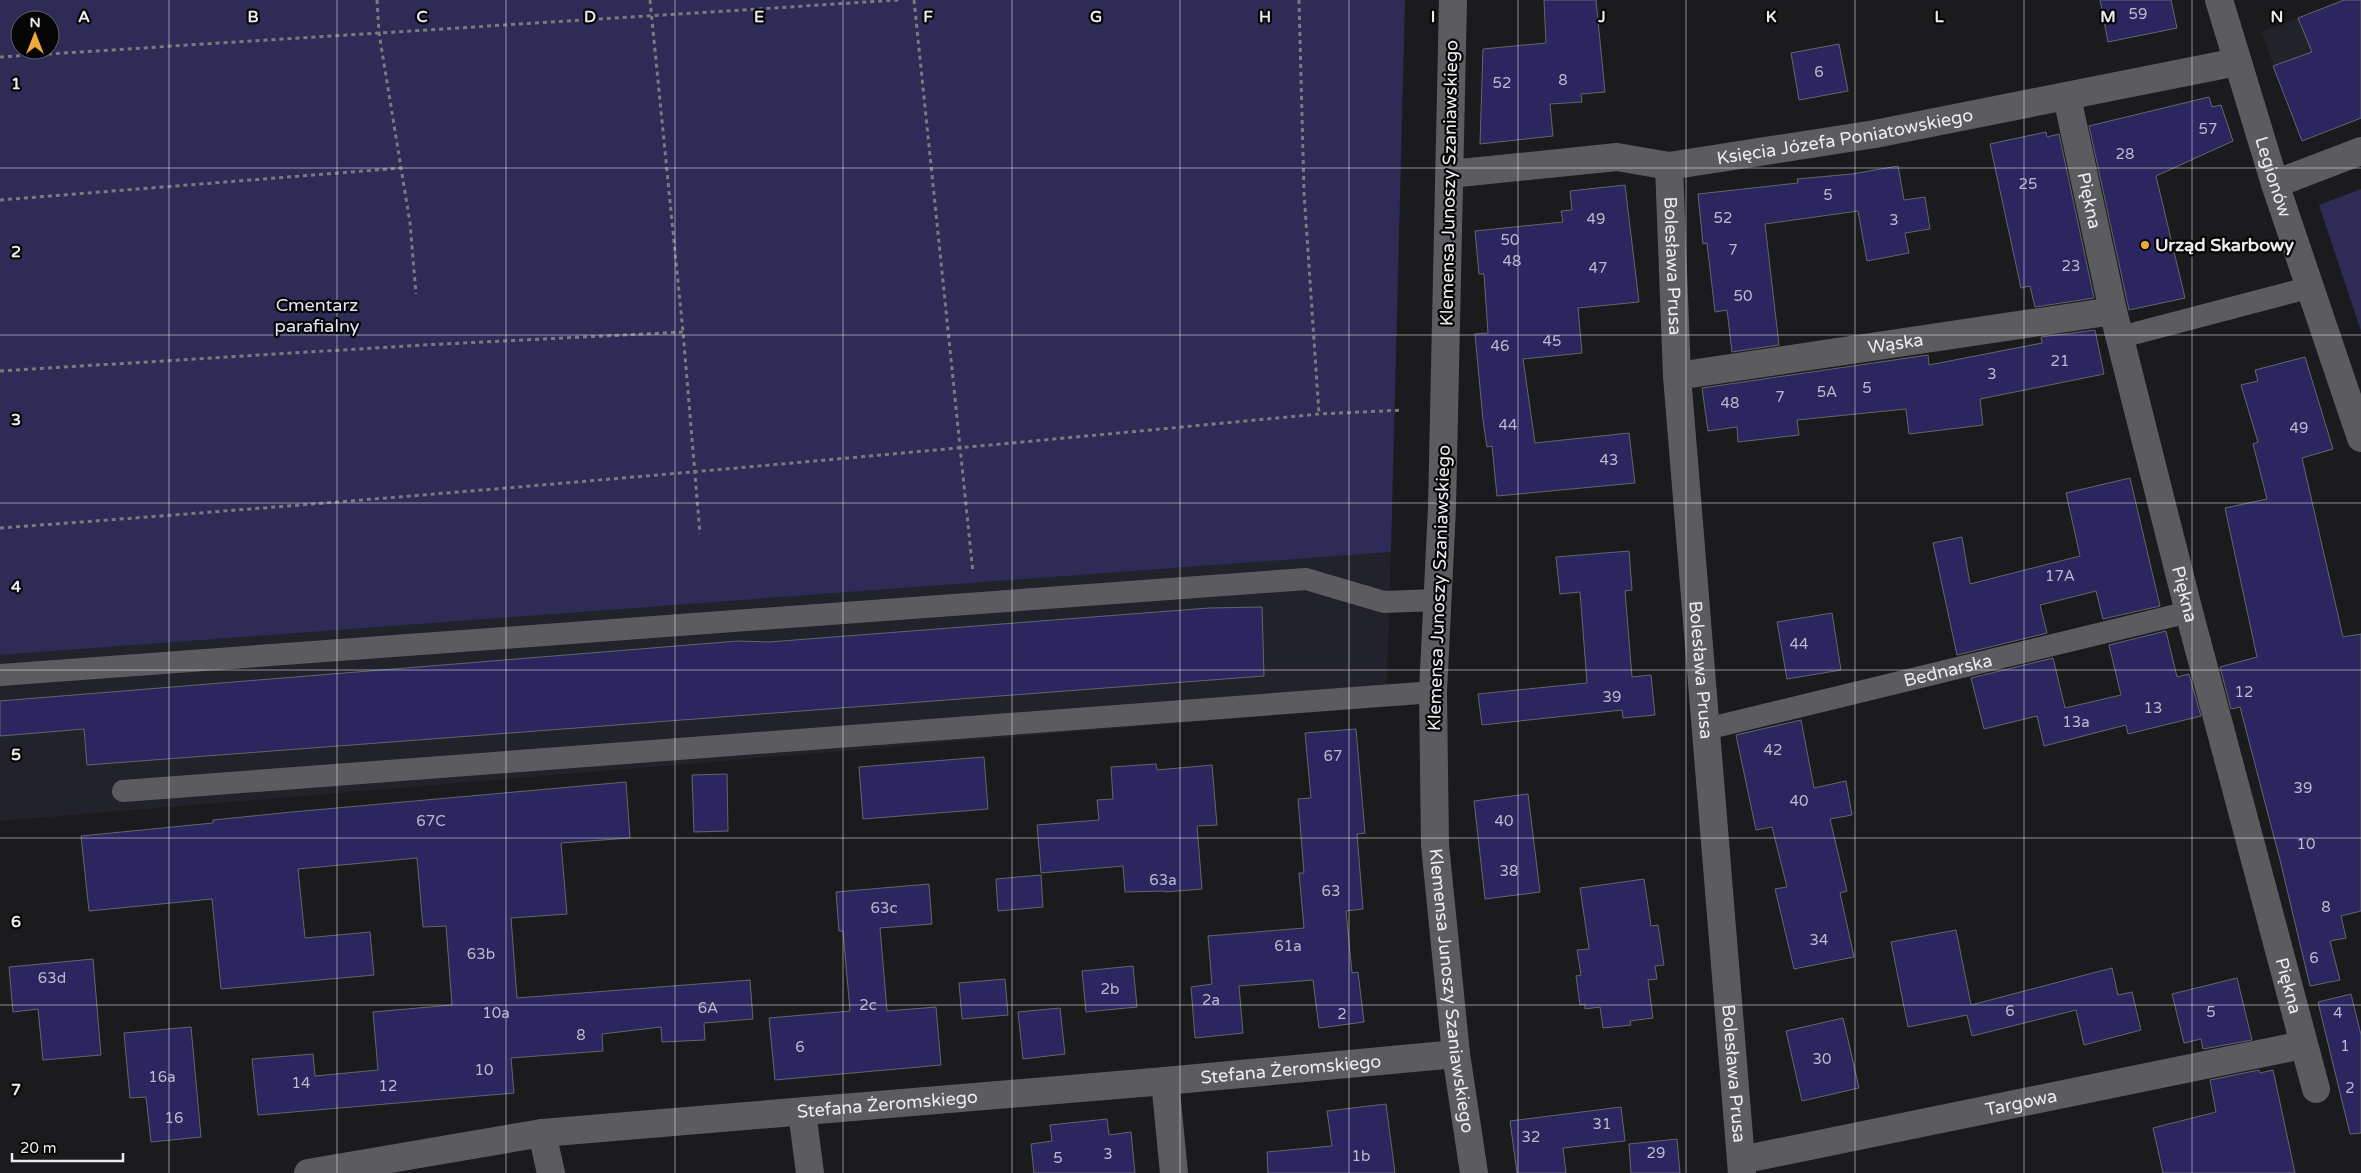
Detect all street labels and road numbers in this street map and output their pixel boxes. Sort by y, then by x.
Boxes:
street label: Klemensa Junoszy Szaniawskiego [1436,40,1462,326]
street label: Księcia Józefa Poniatowskiego [1715,104,1975,169]
street label: Legionów [2250,134,2296,220]
street label: Piękna [2072,170,2106,231]
street label: Bolesława Prusa [1659,196,1686,336]
street label: Wąska [1866,328,1925,358]
street label: Klemensa Junoszy Szaniawskiego [1423,445,1455,731]
street label: Piękna [2167,564,2202,625]
street label: Bolesława Prusa [1684,600,1718,740]
street label: Bednarska [1902,649,1995,692]
street label: Klemensa Junoszy Szaniawskiego [1424,847,1479,1135]
street label: Piękna [2270,955,2307,1016]
street label: Bolesława Prusa [1717,1003,1750,1144]
street label: Stefana Żeromskiego [1200,1050,1382,1089]
street label: Targowa [1983,1085,2059,1121]
street label: Stefana Żeromskiego [796,1086,979,1123]

